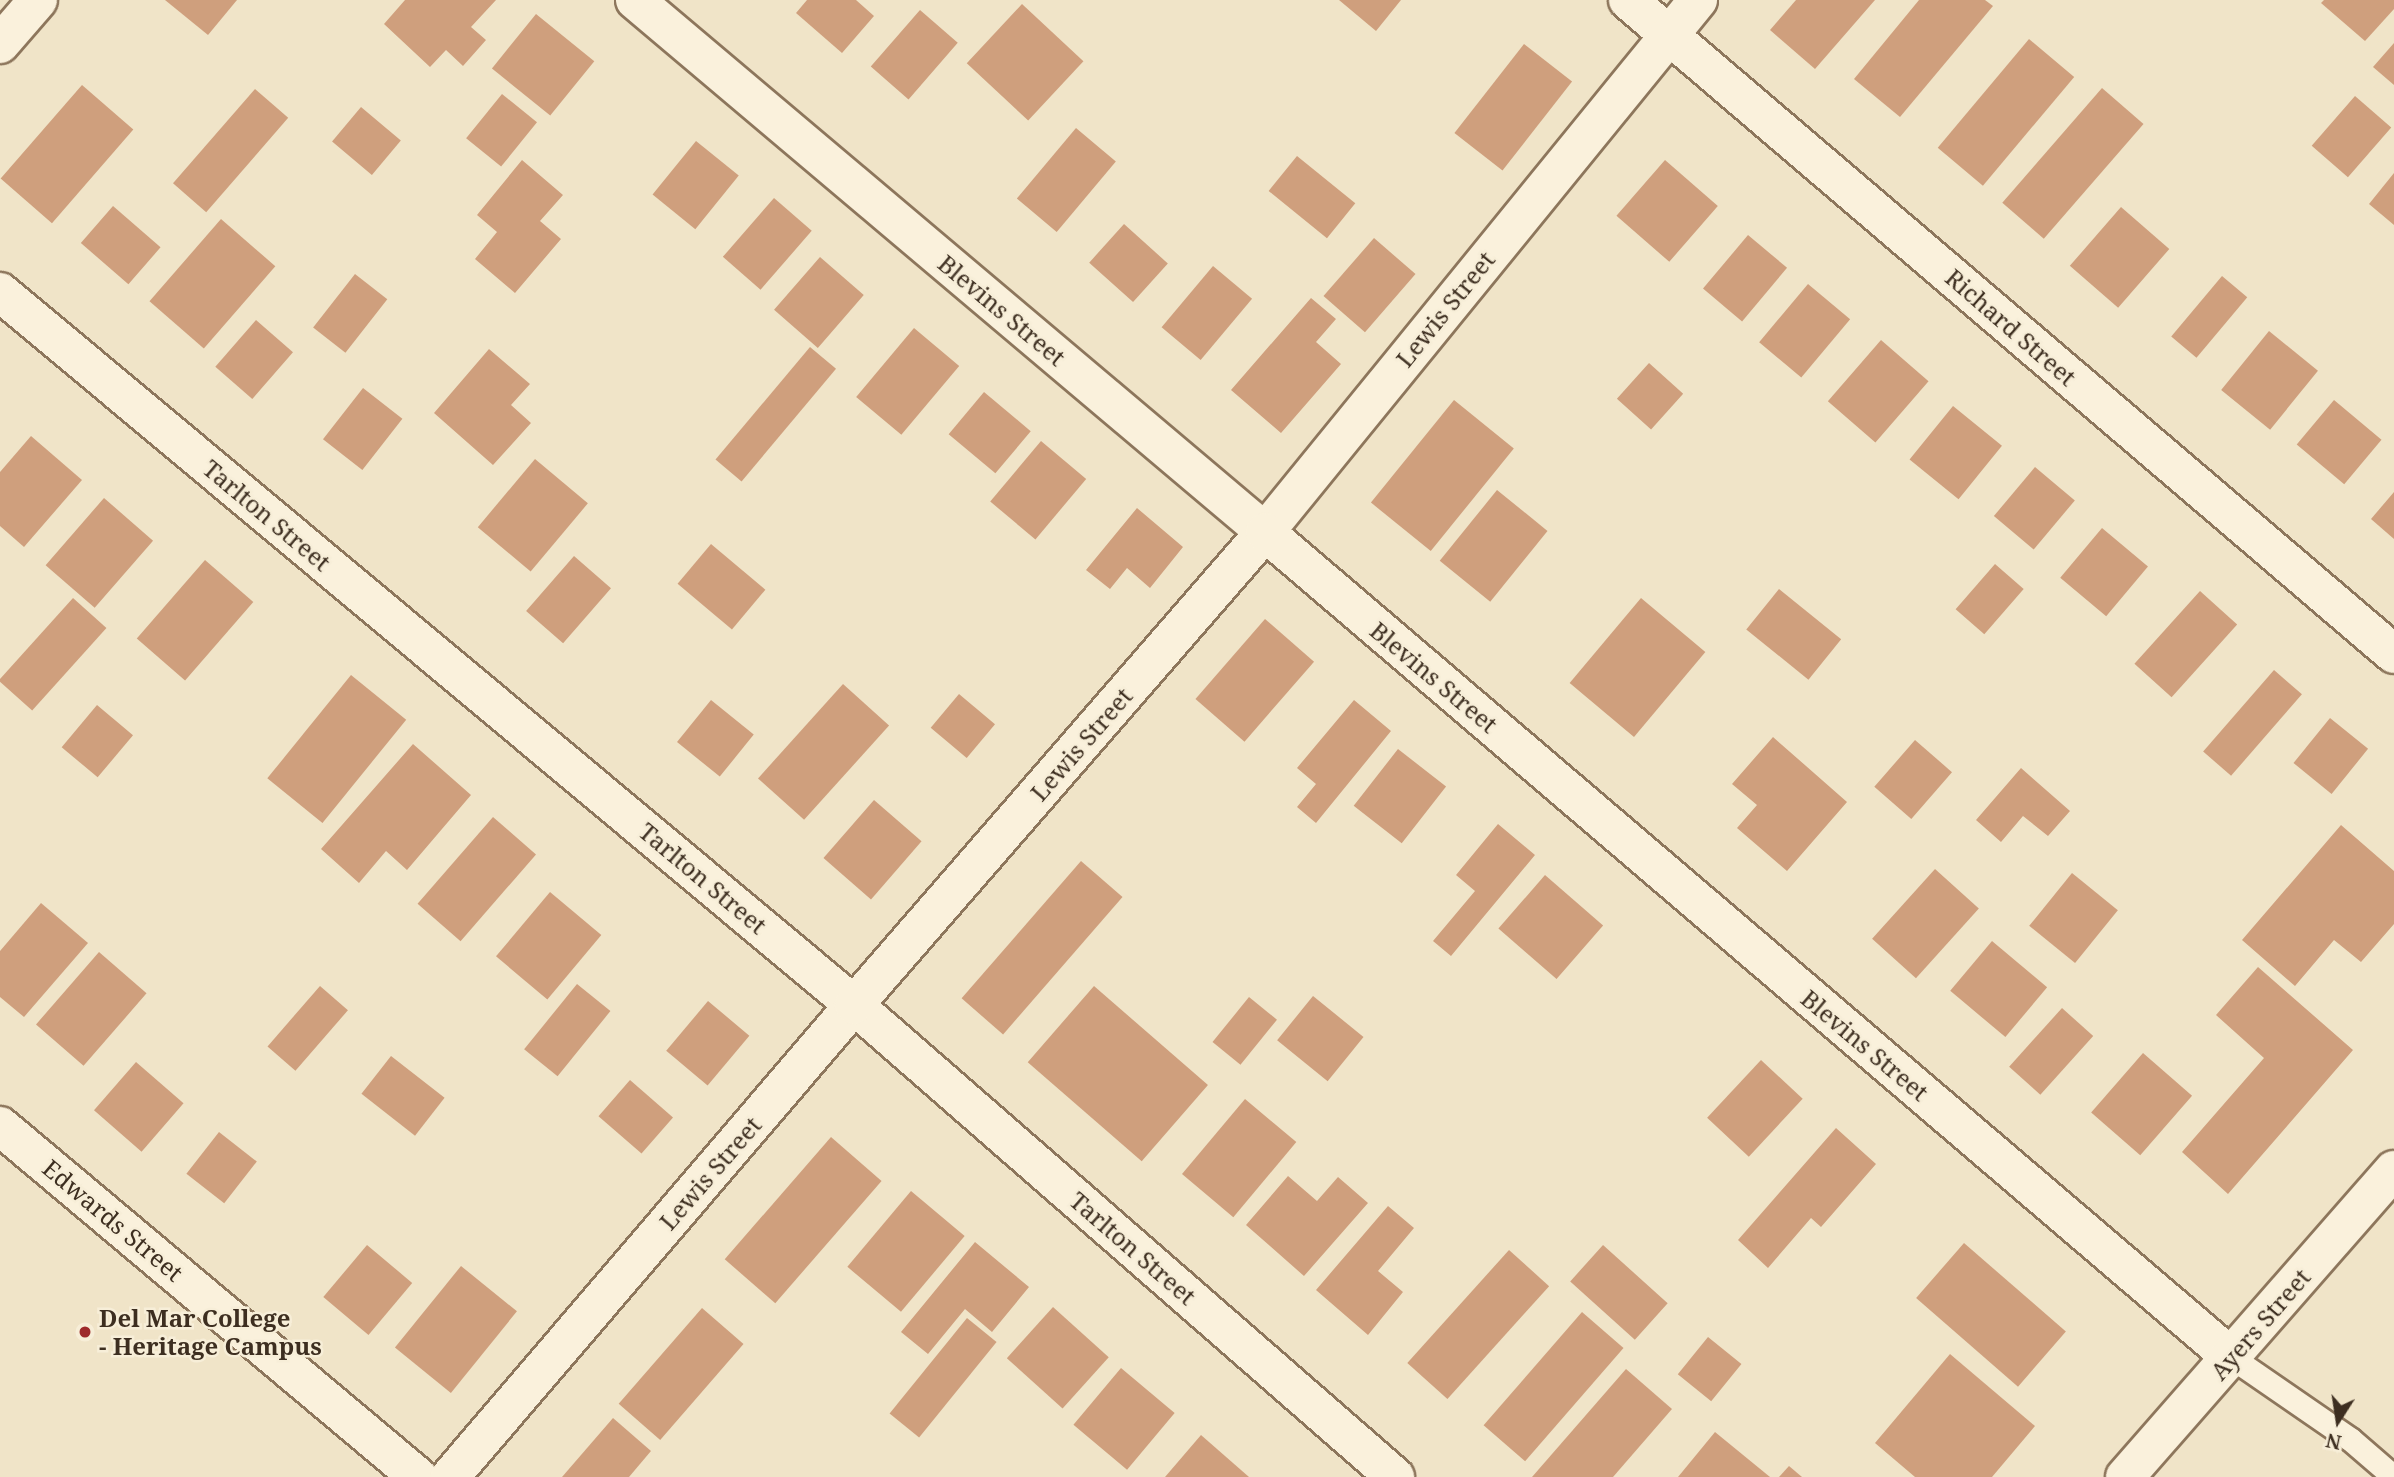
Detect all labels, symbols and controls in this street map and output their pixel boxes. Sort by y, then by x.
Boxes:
street label: Lewis Street [1390,245,1500,373]
street label: Blevins Street [933,248,1071,372]
street label: Richard Street [1940,263,2082,391]
street label: Tarlton Street [198,453,336,577]
street label: Blevins Street [1365,615,1503,739]
street label: Lewis Street [1024,682,1138,806]
street label: Tarlton Street [634,816,772,940]
street label: Blevins Street [1796,983,1934,1107]
street label: Lewis Street [653,1111,767,1235]
street label: Edwards Street [37,1153,189,1287]
street label: Tarlton Street [1064,1186,1202,1310]
street label: Ayers Street [2204,1263,2316,1385]
place label: Del Mar College - Heritage Campus [99,1304,322,1360]
marker: Del Mar College - Heritage Campus [77,1324,93,1340]
north arrow [2303,1386,2373,1456]
text: N [2324,1427,2344,1456]

